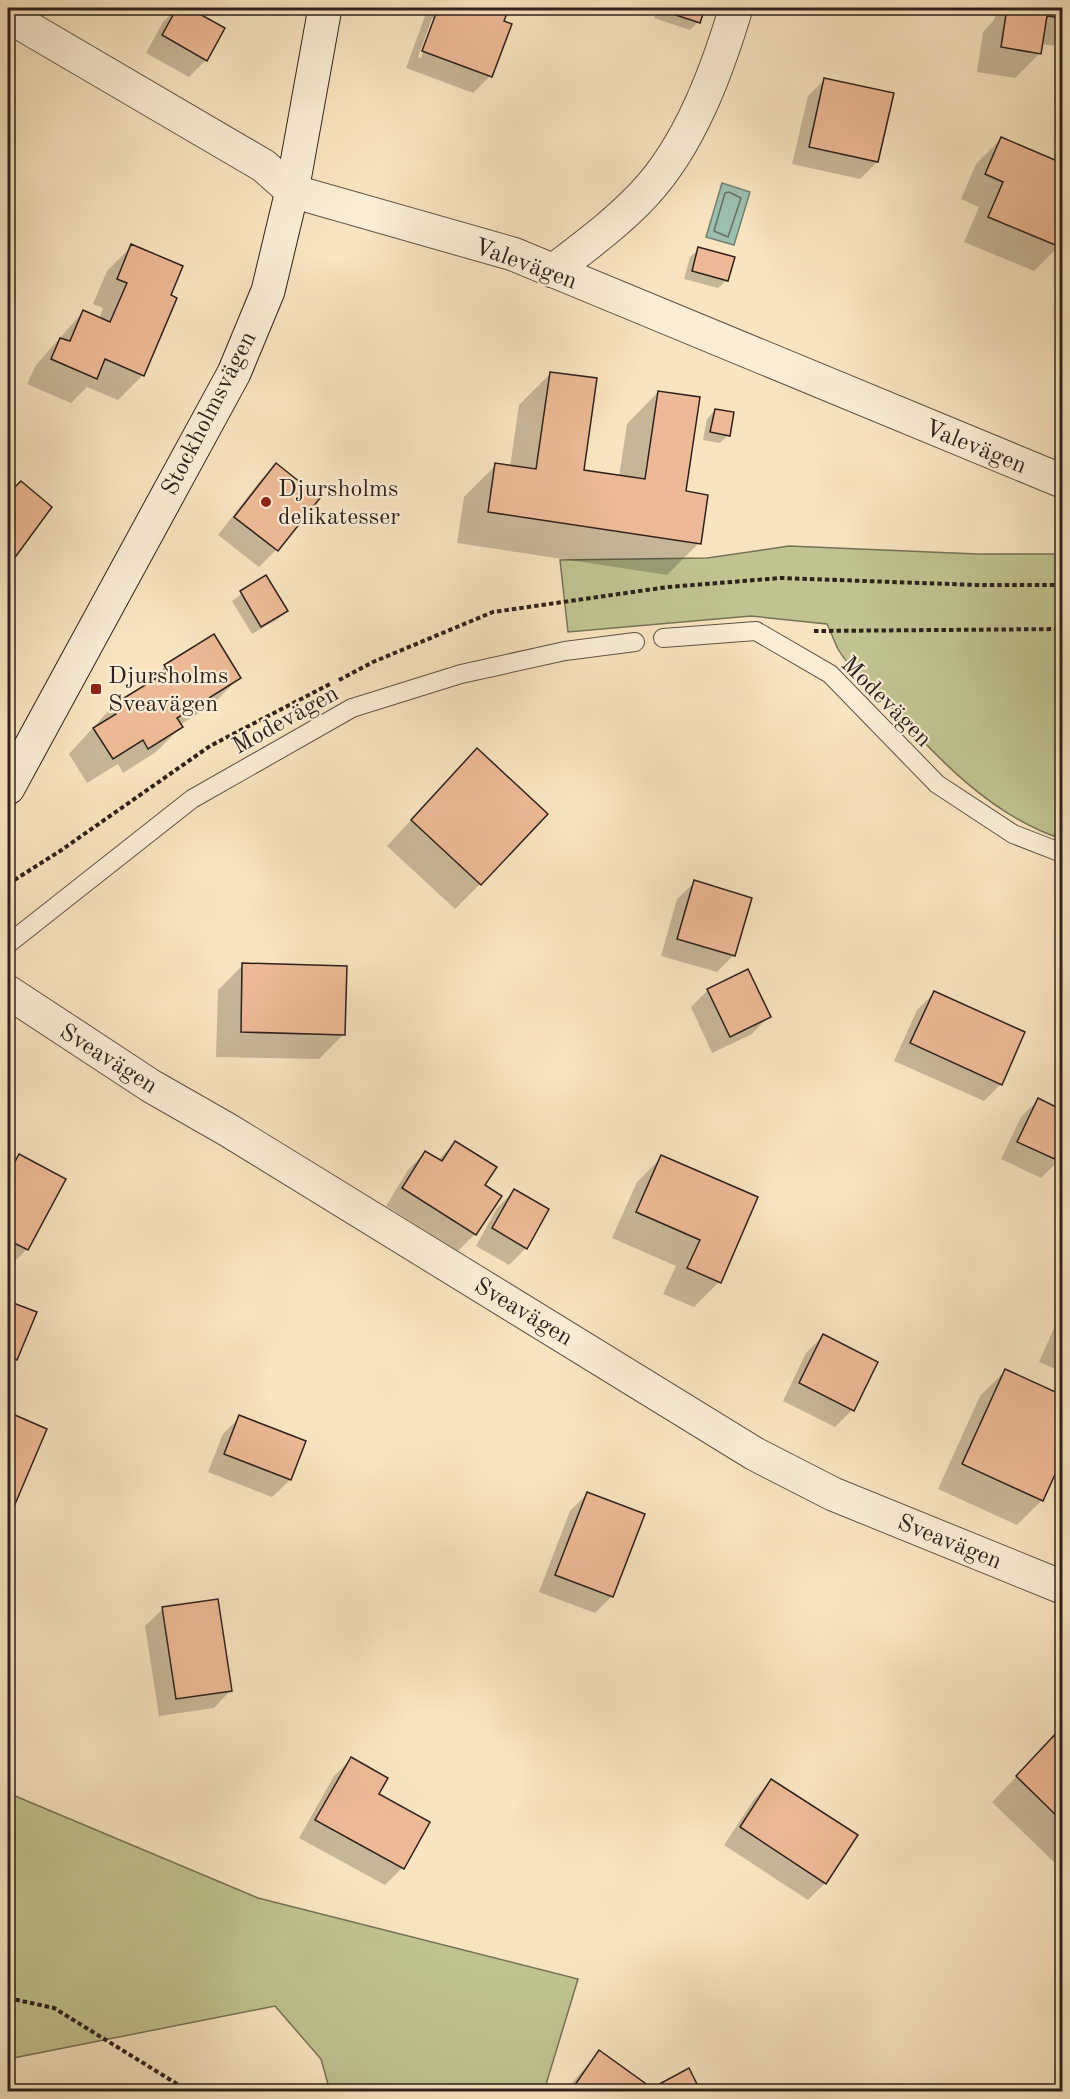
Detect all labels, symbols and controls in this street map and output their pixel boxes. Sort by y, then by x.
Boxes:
street label: Valevägen [471,235,580,295]
street label: Stockholmsvägen [158,328,261,500]
street label: Valevägen [921,417,1030,479]
place label: Djursholms delikatesser [278,478,400,530]
marker: Djursholms delikatesser [259,495,273,509]
street label: Modevägen [836,653,936,752]
place label: Djursholms Sveavägen [108,665,228,717]
marker: Djursholms Sveavägen [89,682,103,696]
street label: Modevägen [229,682,343,760]
street label: Sveavägen [55,1020,161,1099]
street label: Sveavägen [470,1274,576,1351]
street label: Sveavägen [894,1511,1005,1575]

